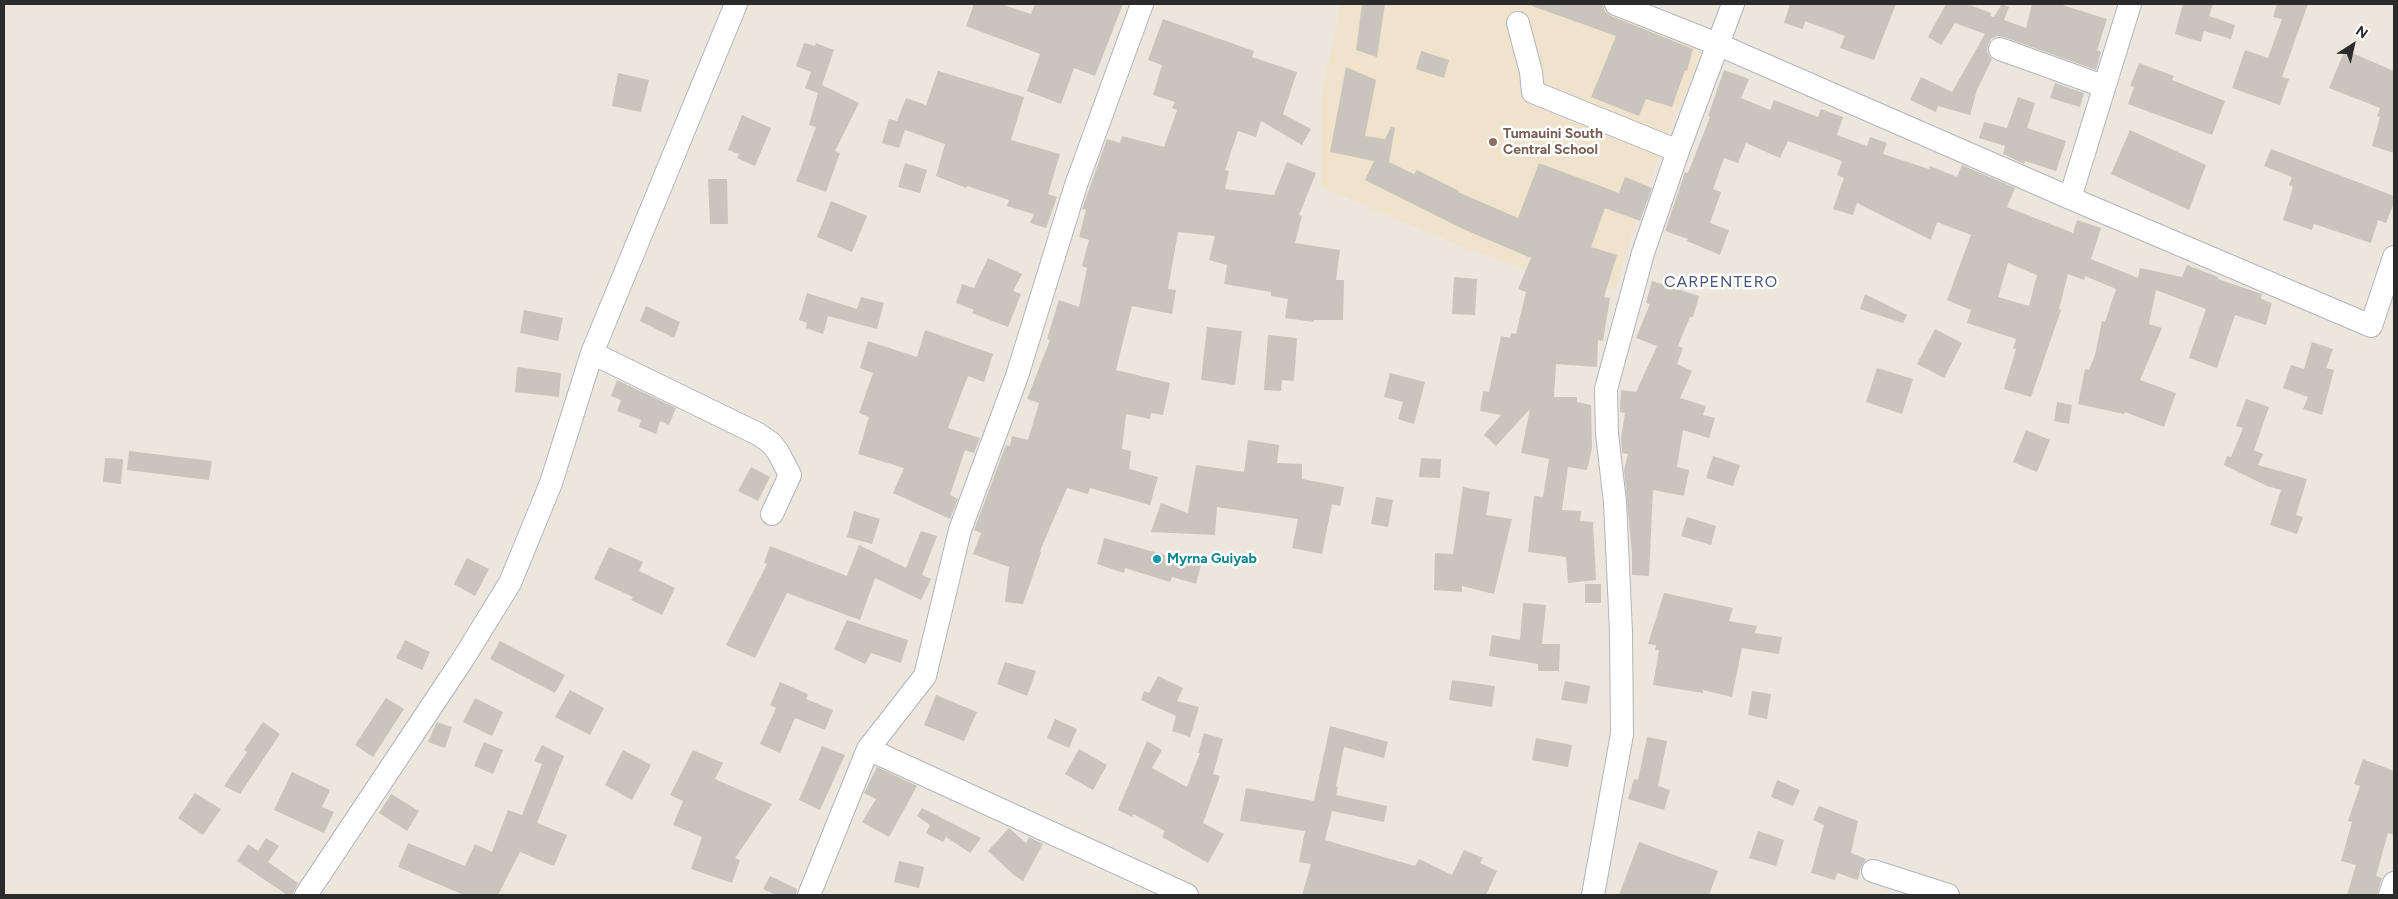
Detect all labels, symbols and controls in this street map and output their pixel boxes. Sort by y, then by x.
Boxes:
north arrow [2328,20,2378,70]
text: N [2353,22,2371,42]
place label: Tumauini South Central School [1503,126,1603,158]
marker: Tumauini South Central School [1487,136,1499,148]
district label: CARPENTERO [1663,272,1779,292]
place label: Myrna Guiyab [1167,551,1257,567]
marker: Myrna Guiyab [1151,553,1163,565]

